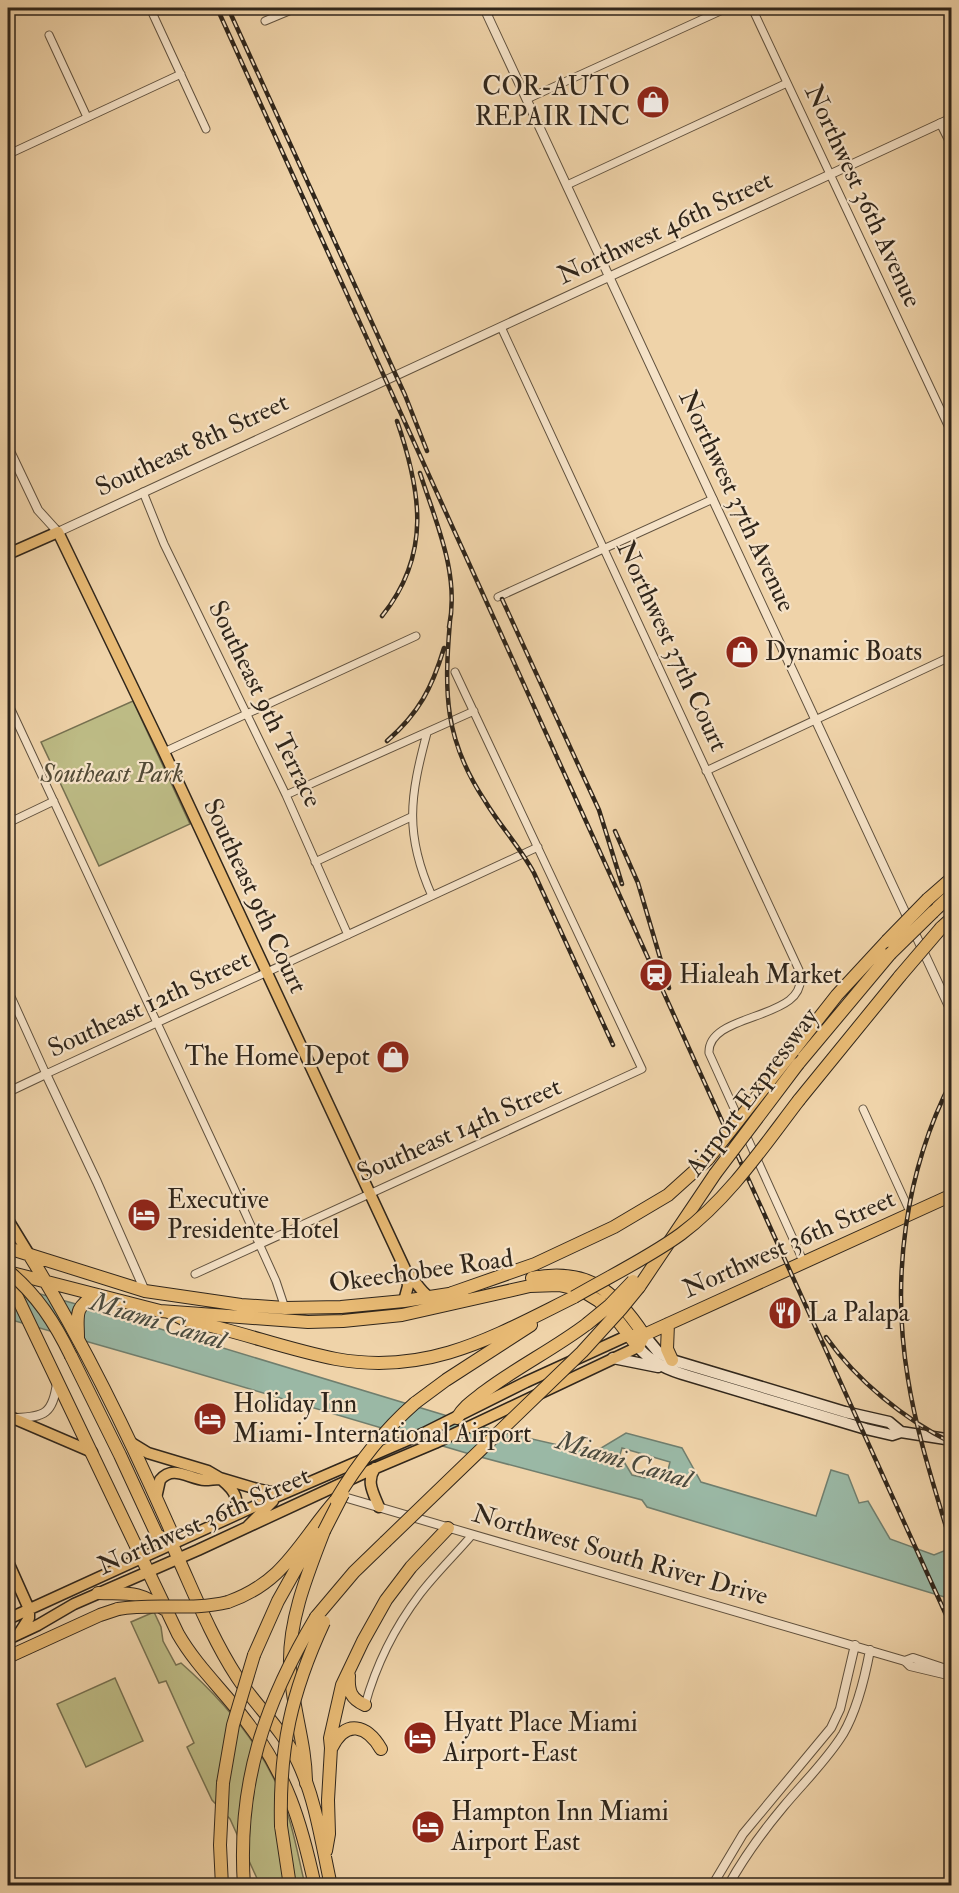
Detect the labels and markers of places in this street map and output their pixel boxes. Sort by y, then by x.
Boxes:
place label: COR-AUTO REPAIR INC [475,71,630,133]
shop icon: COR-AUTO REPAIR INC [635,84,671,120]
shop icon: Dynamic Boats [724,634,760,670]
place label: Dynamic Boats [765,636,922,668]
station icon: Hialeah Market [638,957,674,993]
place label: Hialeah Market [679,959,842,991]
shop icon: The Home Depot [375,1039,411,1075]
place label: The Home Depot [185,1041,370,1074]
place label: Executive Presidente Hotel [167,1184,340,1246]
hotel icon: Executive Presidente Hotel [126,1197,162,1233]
restaurant icon: La Palapa [767,1295,803,1331]
place label: La Palapa [808,1297,910,1330]
place label: Holiday Inn Miami-International Airport [233,1388,532,1451]
hotel icon: Holiday Inn Miami-International Airport [192,1401,228,1437]
place label: Hyatt Place Miami Airport-East [442,1707,638,1770]
hotel icon: Hyatt Place Miami Airport-East [402,1720,438,1756]
place label: Hampton Inn Miami Airport East [450,1796,669,1859]
hotel icon: Hampton Inn Miami Airport East [410,1809,446,1845]

